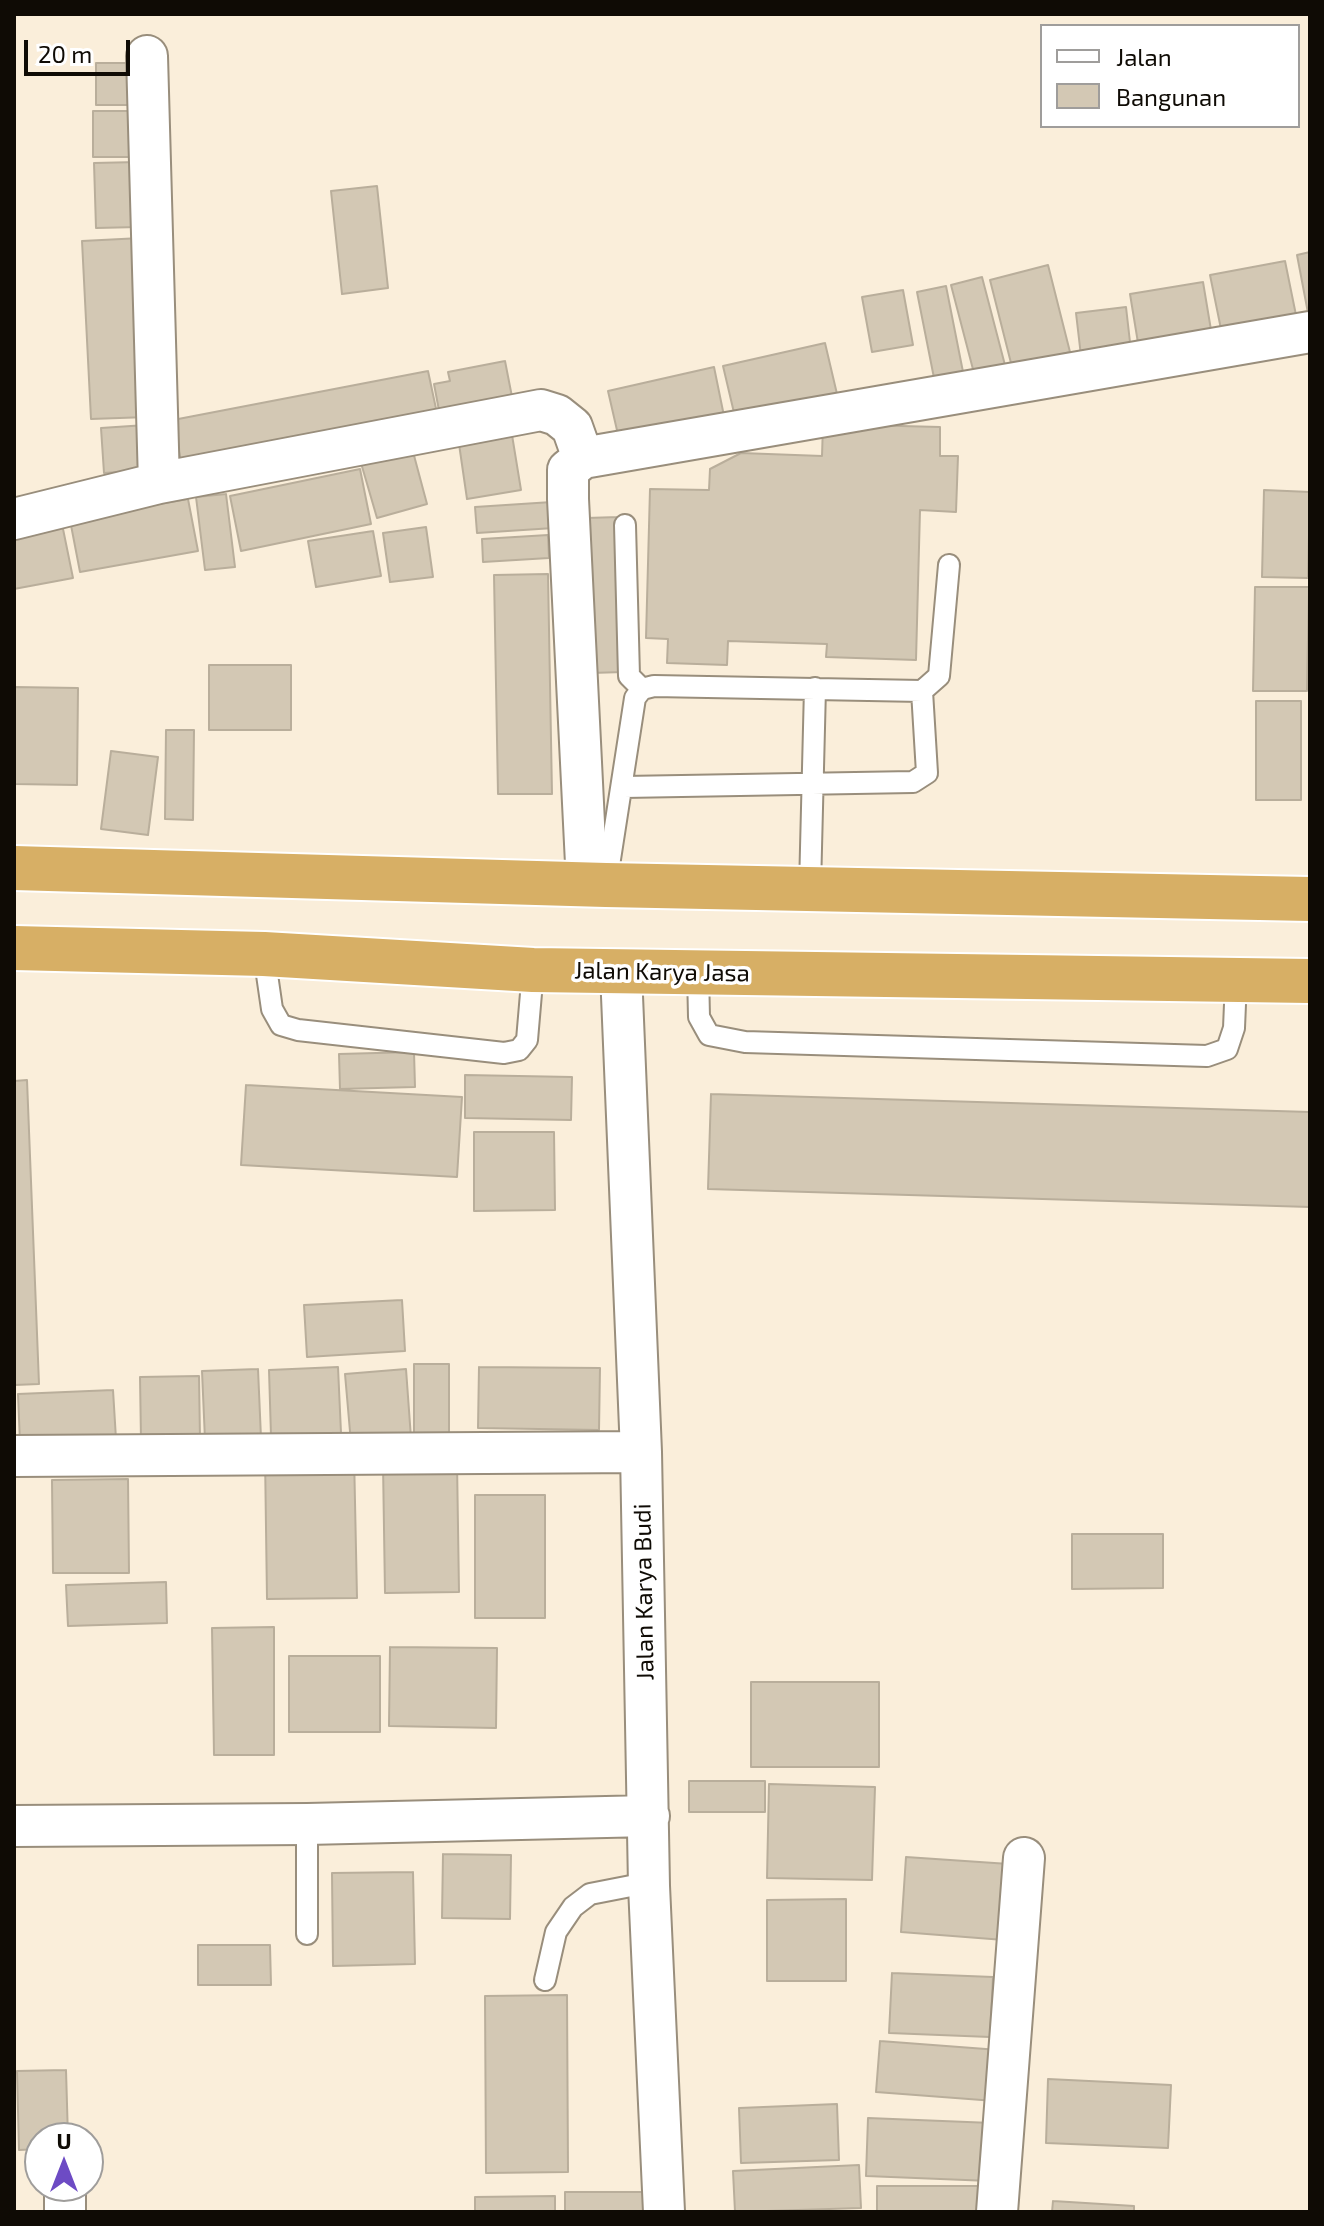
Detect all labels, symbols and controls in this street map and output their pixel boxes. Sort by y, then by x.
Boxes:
scale bar [28,24,134,74]
legend [1040,24,1300,128]
text: 20 m [38,39,92,68]
text: Jalan [1116,42,1172,71]
text: Bangunan [1116,82,1226,111]
street label: Jalan Karya Jasa [574,956,750,988]
street label: Jalan Karya Budi [628,1503,660,1681]
north arrow [24,2122,104,2202]
text: U [56,2127,72,2153]

